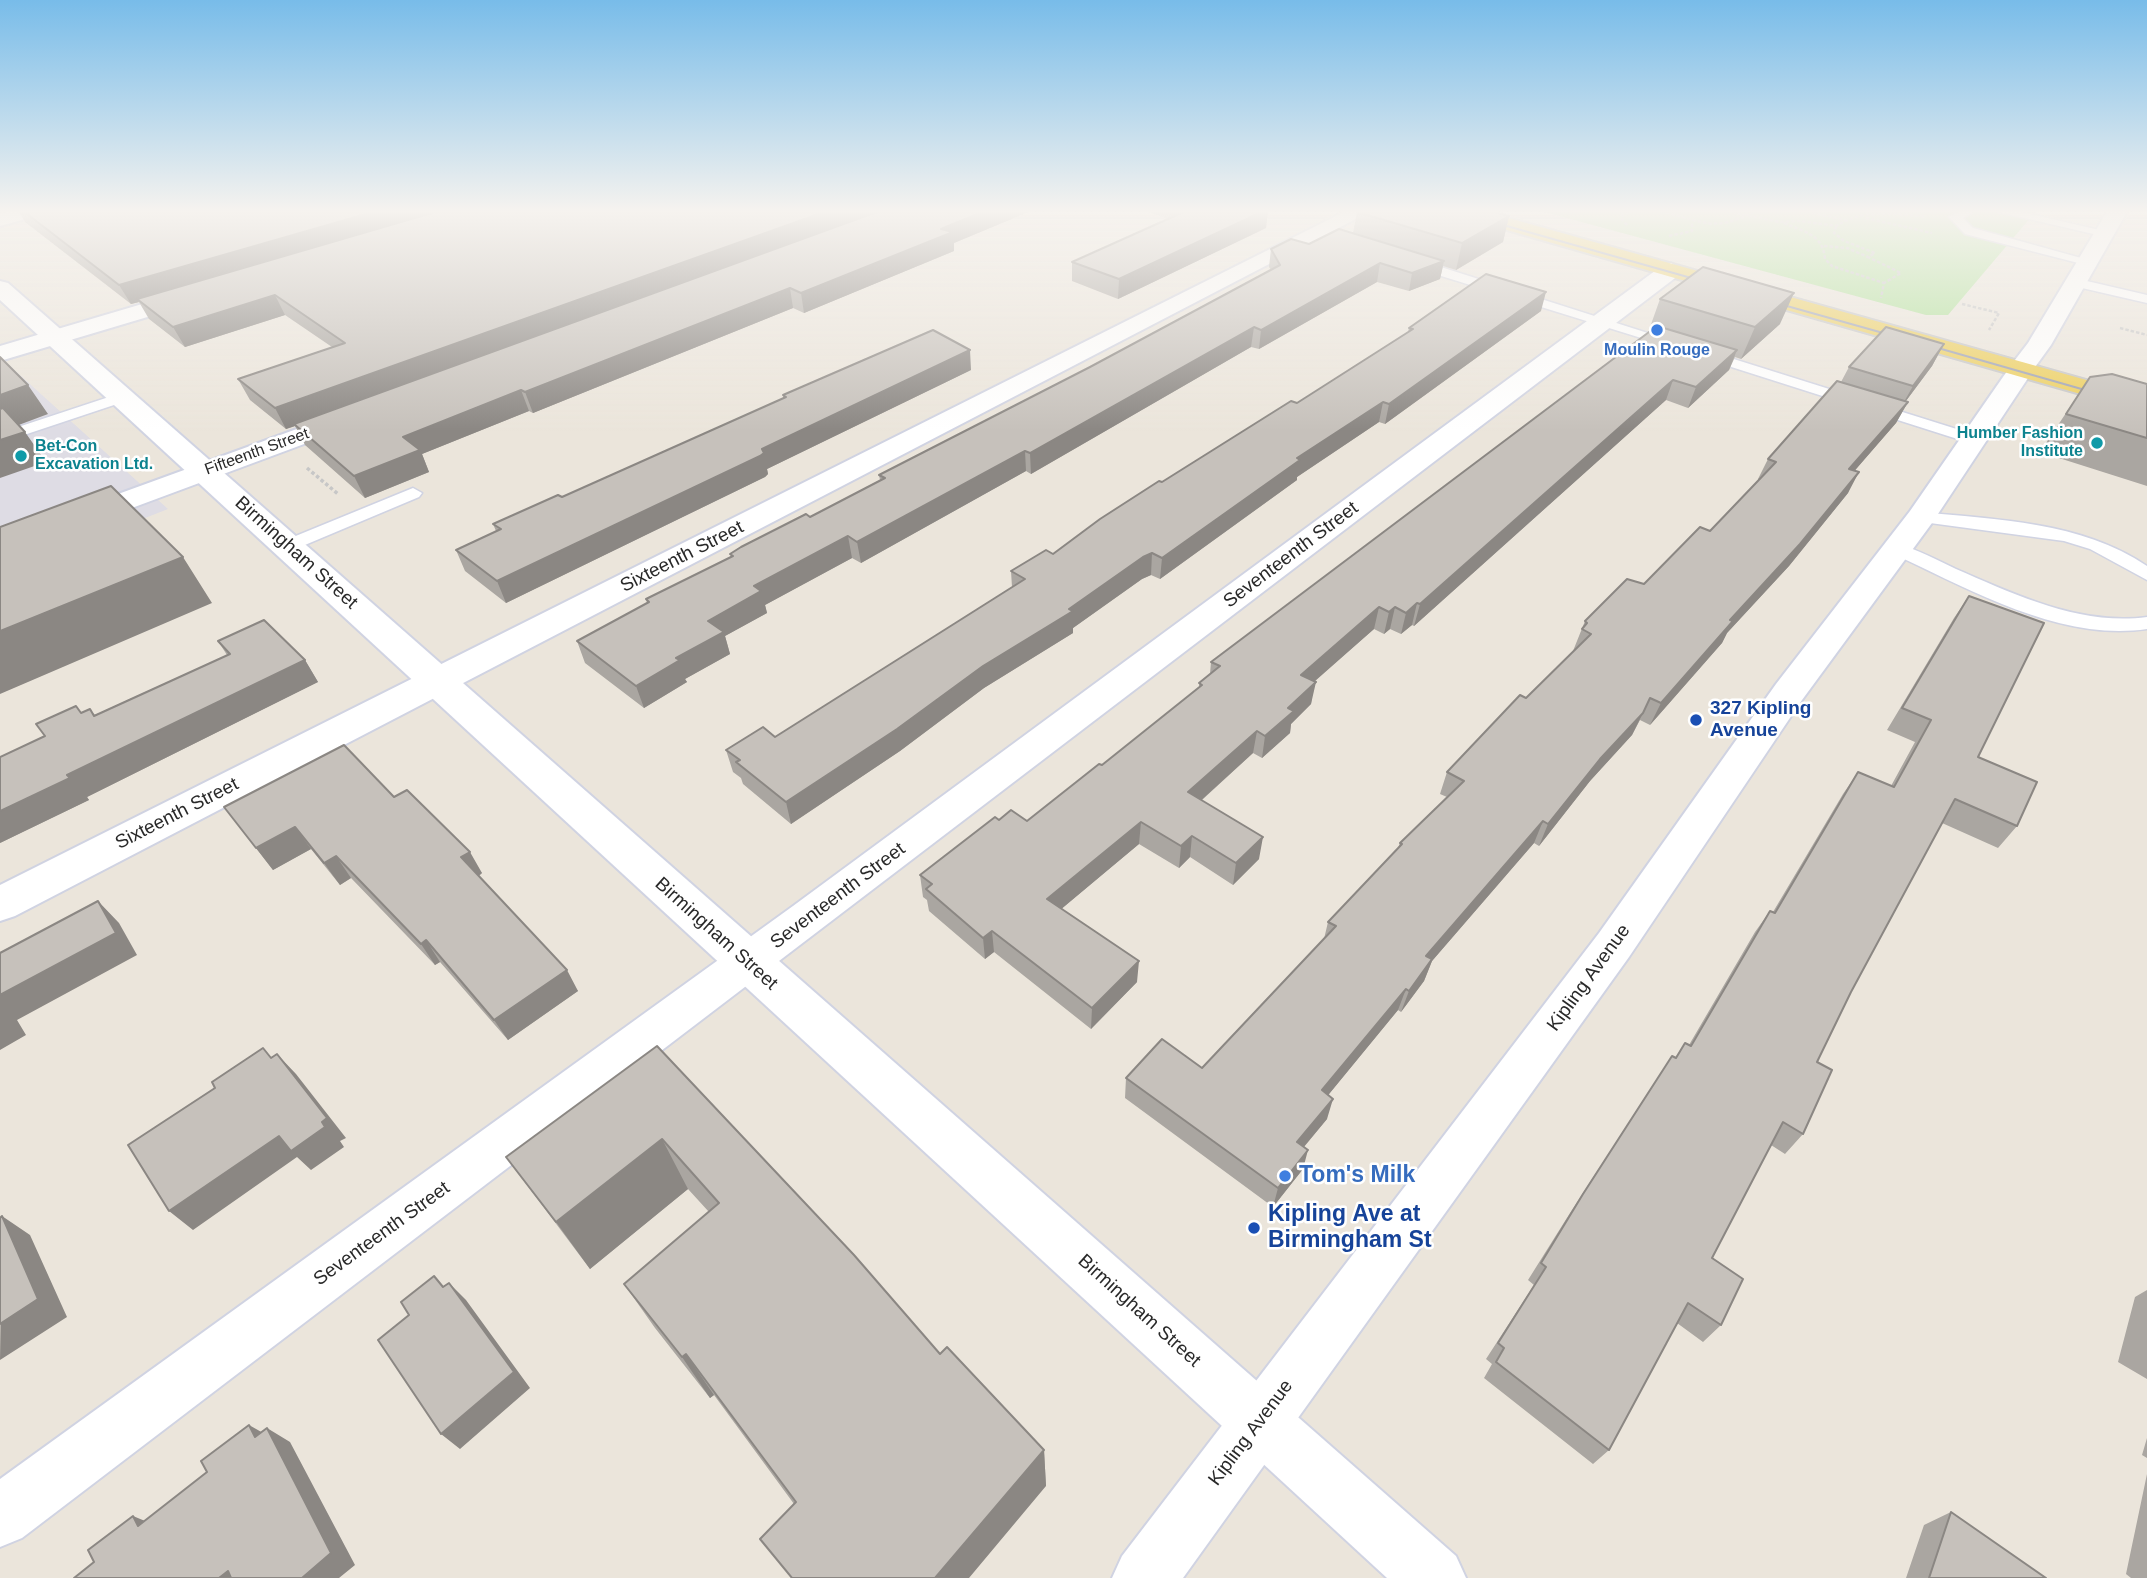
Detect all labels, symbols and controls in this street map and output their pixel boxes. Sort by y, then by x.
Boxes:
marker: Moulin Rouge [1649,322,1665,338]
place label: Moulin Rouge [1604,341,1710,361]
street label: Fifteenth Street [202,424,312,480]
place label: Humber Fashion Institute [1957,424,2083,462]
marker: Humber Fashion Institute [2089,435,2105,451]
place label: Bet-Con Excavation Ltd. [35,437,153,475]
marker: Bet-Con Excavation Ltd. [13,448,29,464]
street label: Birmingham Street [230,492,362,614]
street label: Seventeenth Street [1219,497,1363,613]
street label: Sixteenth Street [617,516,747,598]
place label: 327 Kipling Avenue [1710,698,1811,742]
marker: 327 Kipling Avenue [1688,712,1704,728]
street label: Sixteenth Street [112,773,242,855]
street label: Seventeenth Street [766,838,910,954]
street label: Birmingham Street [650,873,782,995]
street label: Kipling Avenue [1543,920,1635,1036]
place label: Tom's Milk [1299,1162,1415,1190]
marker: Tom's Milk [1277,1168,1293,1184]
street label: Seventeenth Street [309,1177,455,1291]
place label: Kipling Ave at Birmingham St [1268,1201,1432,1255]
marker: Kipling Ave at Birmingham St [1246,1220,1262,1236]
street label: Birmingham Street [1073,1250,1205,1372]
street label: Kipling Avenue [1204,1376,1298,1490]

